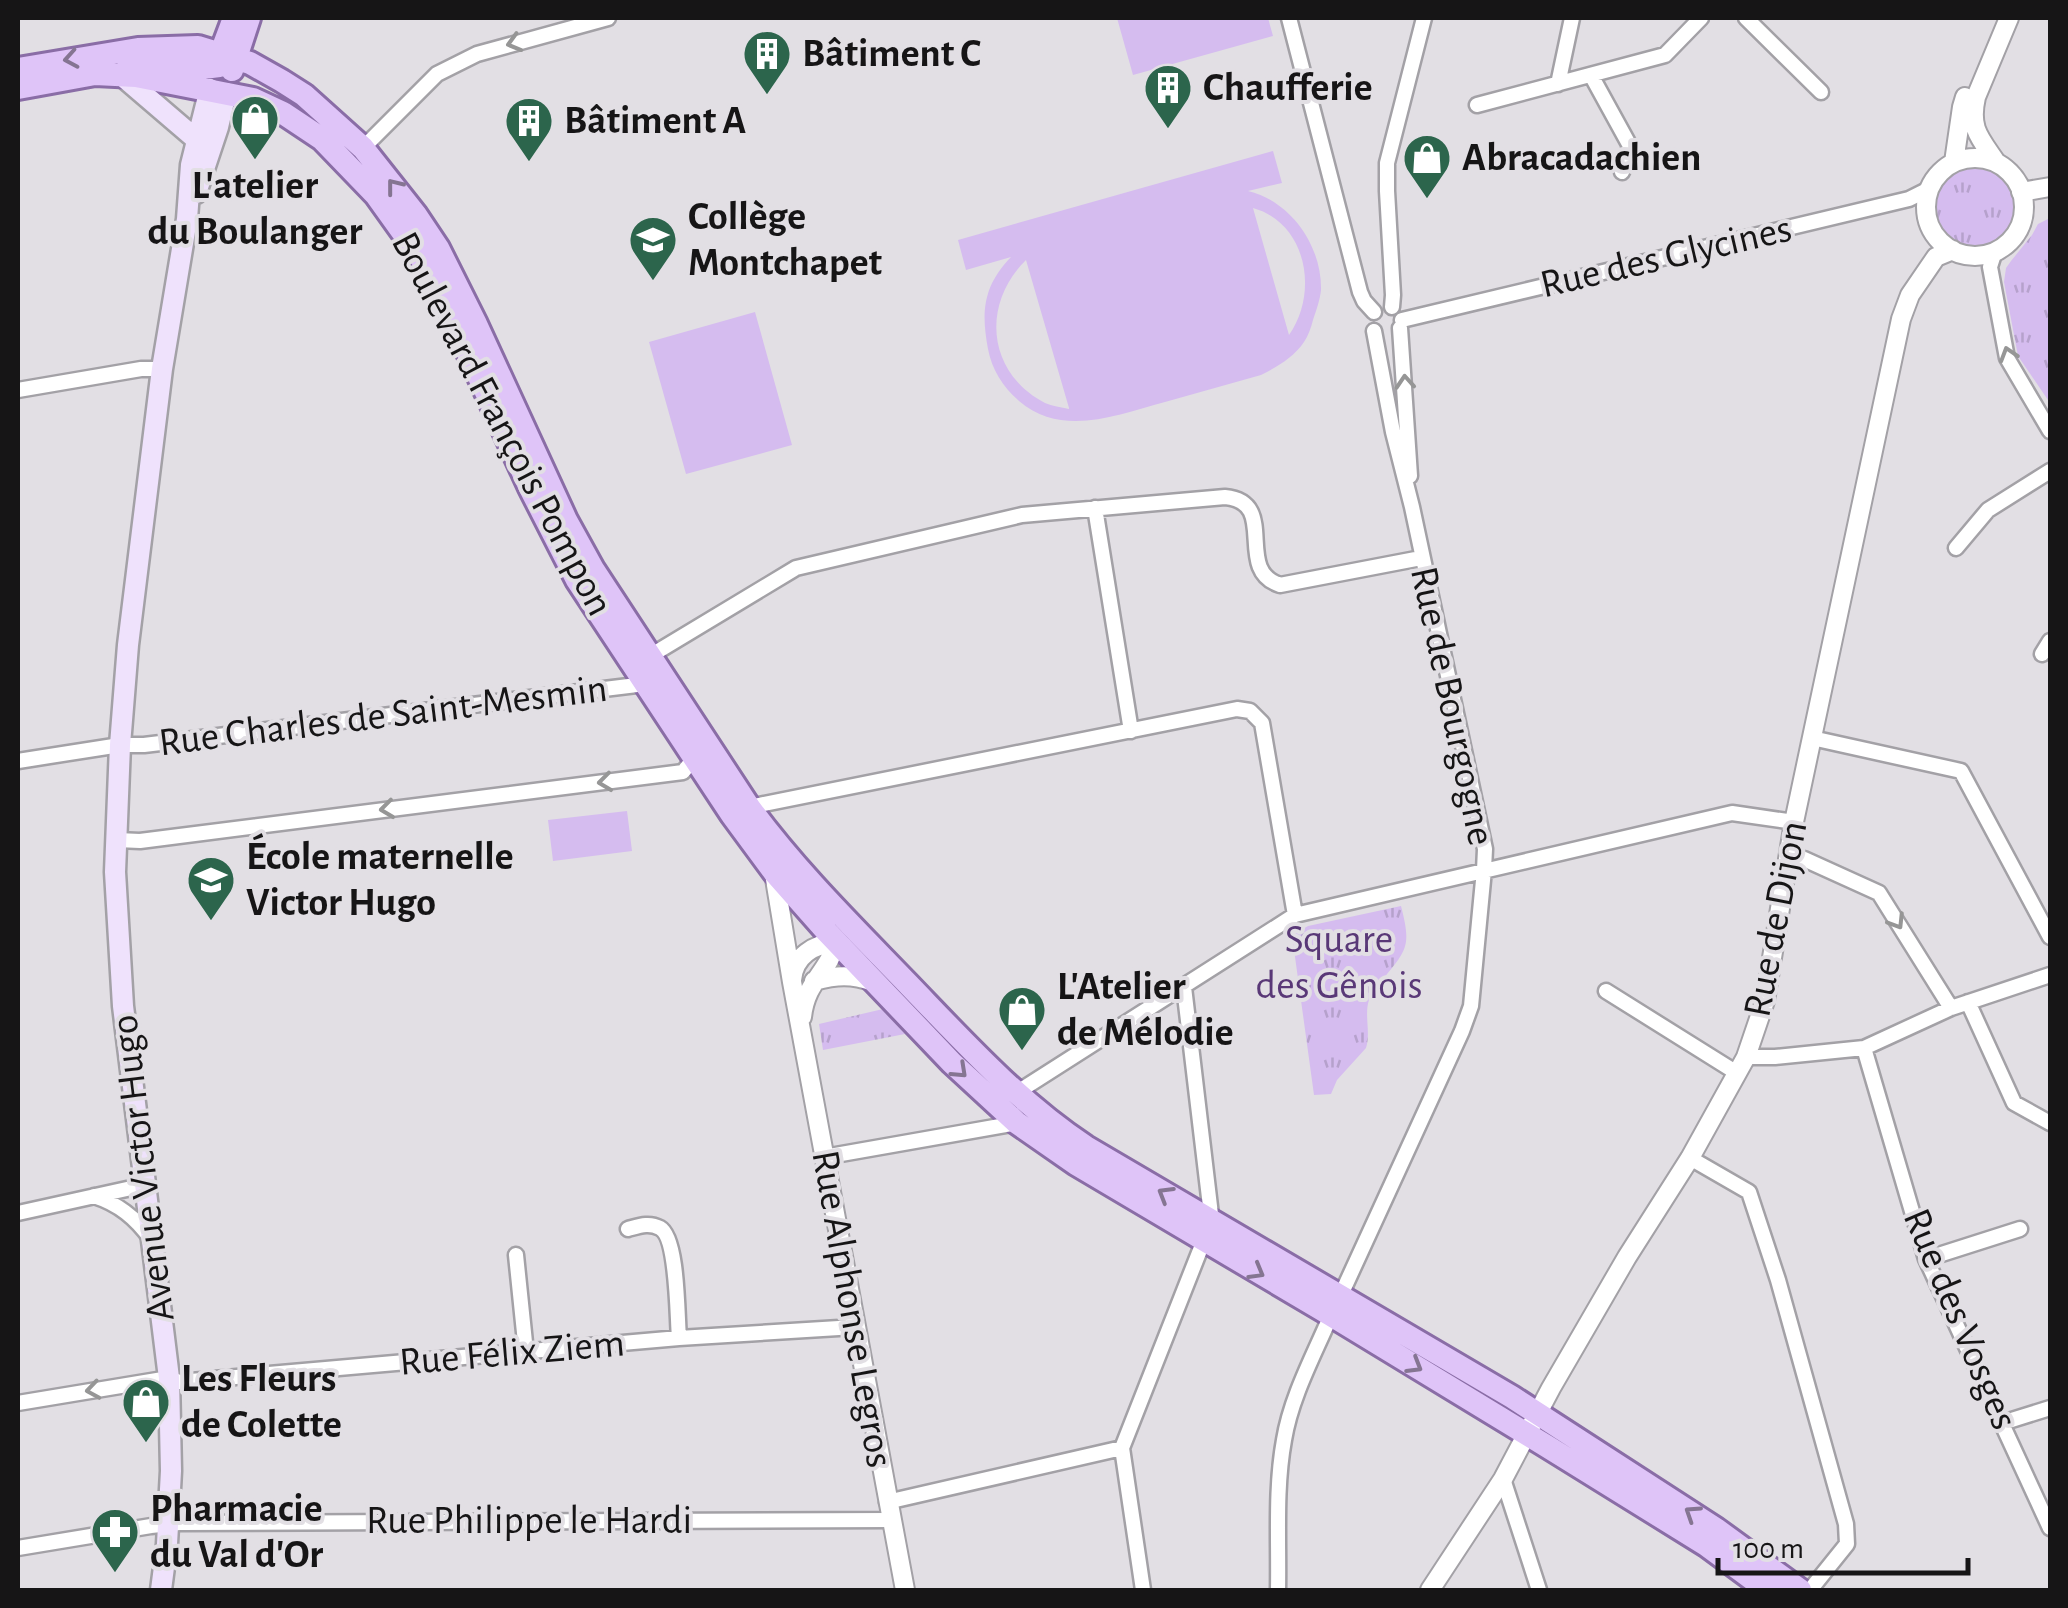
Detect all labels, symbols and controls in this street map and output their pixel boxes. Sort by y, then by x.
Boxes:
building icon: Bâtiment C [741,28,793,96]
one-way arrow [506,32,524,53]
place label: Bâtiment C [802,34,981,74]
one-way arrow [62,48,79,69]
building icon: Chaufferie [1142,62,1194,130]
place label: Chaufferie [1203,68,1373,108]
shop icon: L'atelier du Boulanger [229,93,281,161]
building icon: Bâtiment A [503,95,555,163]
place label: Bâtiment A [564,101,746,141]
shop icon: Abracadachien [1401,132,1453,200]
place label: Abracadachien [1462,138,1701,178]
place label: L'atelier du Boulanger [148,166,362,252]
one-way arrow [388,179,406,197]
place label: Collège Montchapet [688,197,883,283]
street label: Rue des Glycines [1537,209,1795,305]
school or university icon: Collège Montchapet [627,214,679,282]
street label: Boulevard François Pompon [384,226,620,622]
one-way arrow [1999,346,2020,363]
one-way arrow [1394,374,1416,390]
street label: Rue de Bourgogne [1403,563,1501,849]
street label: Rue Charles de Saint-Mesmin [157,669,609,763]
one-way arrow [597,771,613,792]
one-way arrow [379,798,395,819]
street label: Rue de Dijon [1737,818,1815,1020]
place label: École maternelle Victor Hugo [246,833,514,923]
school or university icon: École maternelle Victor Hugo [185,854,237,922]
one-way arrow [1885,911,1904,929]
park label: Square des Gênois [1256,920,1422,1006]
place label: L'Atelier de Mélodie [1057,967,1234,1053]
shop icon: L'Atelier de Mélodie [996,984,1048,1052]
street label: Avenue Victor Hugo [104,1013,182,1323]
one-way arrow [949,1059,967,1077]
street label: Rue Alphonse Legros [804,1147,900,1471]
one-way arrow [1158,1187,1176,1206]
street label: Rue des Vosges [1896,1203,2024,1435]
one-way arrow [1247,1259,1265,1279]
street label: Rue Félix Ziem [398,1323,626,1383]
one-way arrow [1404,1354,1422,1373]
place label: Les Fleurs de Colette [181,1359,342,1445]
shop icon: Les Fleurs de Colette [120,1376,172,1444]
one-way arrow [85,1379,101,1400]
place label: Pharmacie du Val d'Or [150,1489,323,1575]
street label: Rue Philippe le Hardi [366,1501,692,1541]
pharmacy icon: Pharmacie du Val d'Or [89,1506,141,1574]
one-way arrow [1685,1507,1703,1526]
scale bar [1718,1513,1968,1575]
text: 100 m [1733,1534,1804,1564]

